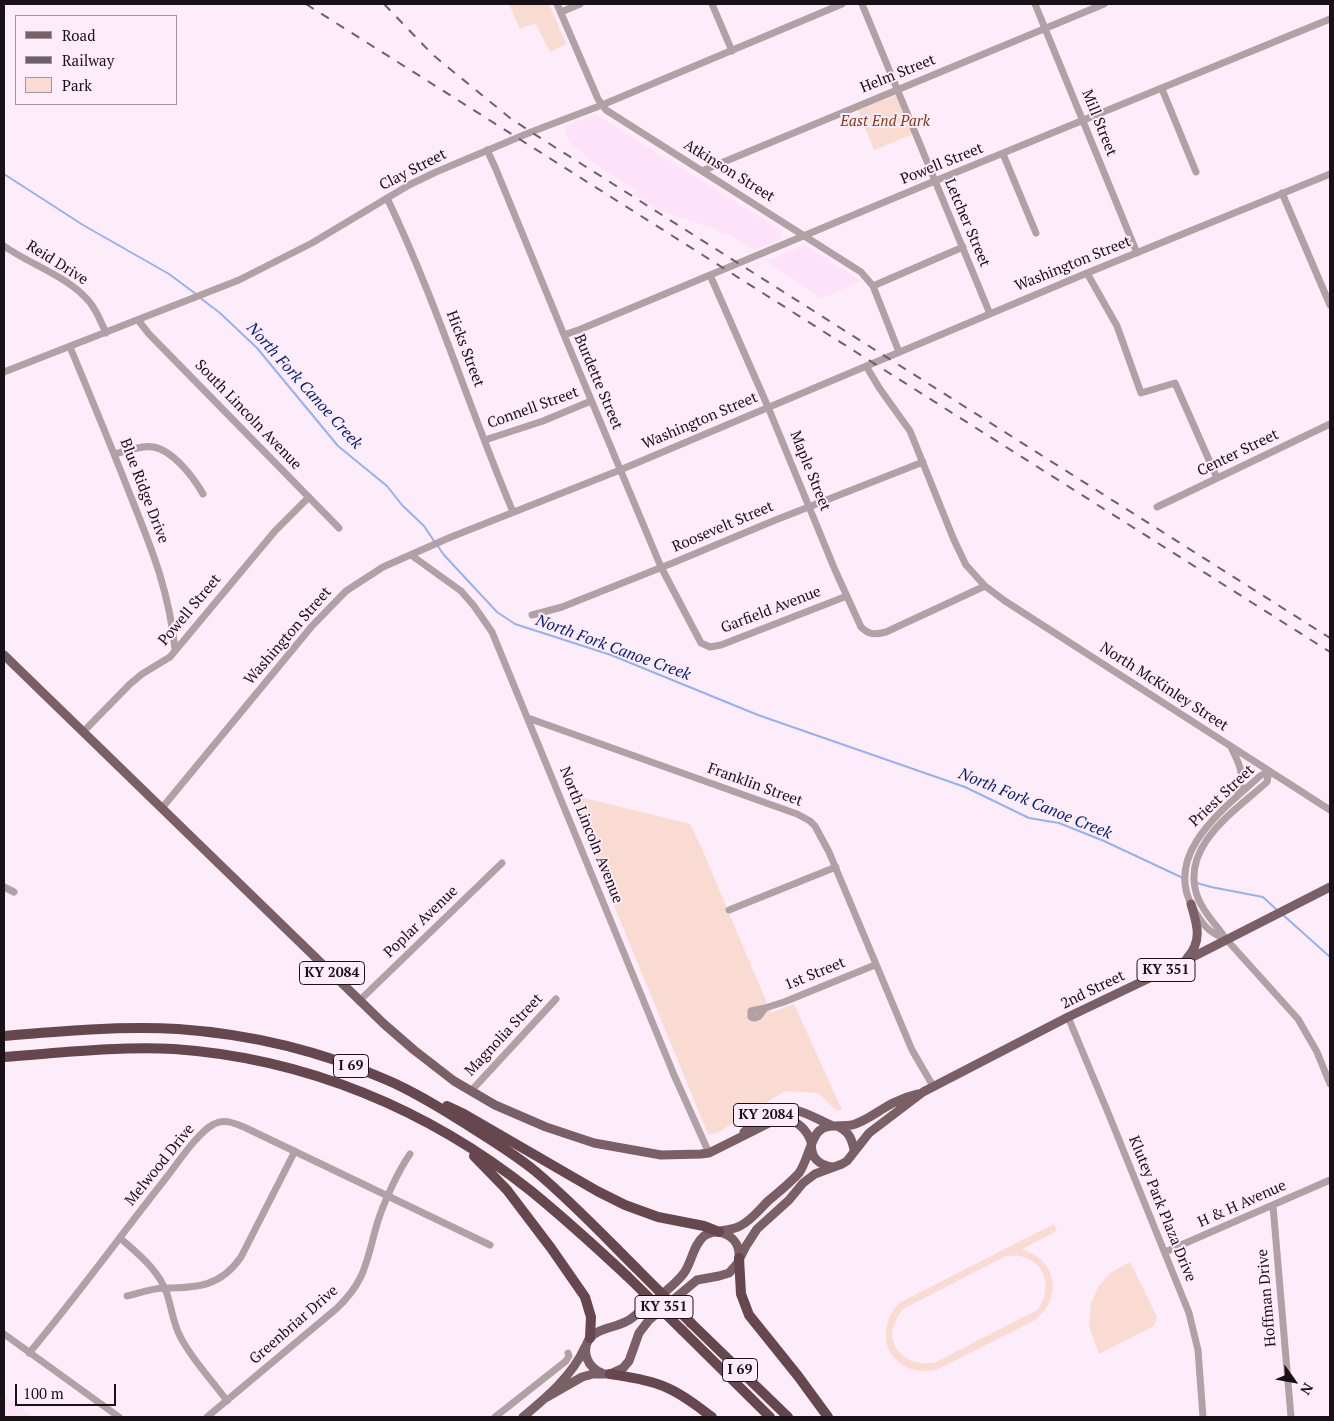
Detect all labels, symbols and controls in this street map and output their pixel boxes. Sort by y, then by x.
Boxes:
legend [15,15,178,105]
text: Road [62,25,95,45]
text: Railway [62,50,114,70]
street label: Helm Street [858,51,938,97]
text: Park [62,75,92,95]
street label: Mill Street [1078,87,1120,159]
park label: East End Park [840,113,930,131]
street label: Atkinson Street [680,136,778,206]
street label: Powell Street [898,139,986,189]
street label: Clay Street [376,145,450,195]
street label: Letcher Street [940,176,994,270]
street label: Washington Street [1012,232,1134,296]
street label: Reid Drive [23,237,91,289]
street label: Hicks Street [442,308,488,390]
water label: North Fork Canoe Creek [242,319,366,453]
street label: Burdette Street [570,332,626,432]
street label: South Lincoln Avenue [191,356,305,474]
street label: Connell Street [485,383,581,433]
street label: Washington Street [640,389,760,453]
street label: Center Street [1194,426,1282,480]
street label: Maple Street [786,428,834,514]
street label: Blue Ridge Drive [116,436,172,546]
street label: Roosevelt Street [670,498,776,556]
street label: Powell Street [155,571,225,649]
street label: Washington Street [241,583,335,689]
street label: Garfield Avenue [718,583,824,637]
water label: North Fork Canoe Creek [533,611,693,685]
street label: North McKinley Street [1097,639,1231,735]
street label: Franklin Street [705,759,805,811]
street label: Priest Street [1186,761,1258,831]
street label: North Lincoln Avenue [555,764,627,906]
water label: North Fork Canoe Creek [956,764,1114,844]
street label: Poplar Avenue [380,882,462,962]
street label: 1st Street [782,954,848,994]
road number: KY 351 [1137,958,1195,982]
road number: KY 2084 [300,961,364,984]
street label: 2nd Street [1058,967,1128,1013]
street label: Magnolia Street [461,990,547,1080]
road number: I 69 [334,1054,368,1078]
road number: KY 2084 [734,1104,798,1126]
street label: Melwood Drive [121,1120,199,1210]
street label: Klutey Park Plaza Drive [1124,1133,1200,1285]
street label: H & H Avenue [1195,1176,1289,1232]
street label: Hoffman Drive [1254,1248,1280,1348]
street label: Greenbriar Drive [246,1282,342,1368]
road number: KY 351 [635,1295,693,1318]
north arrow [1269,1356,1319,1406]
road number: I 69 [722,1358,758,1382]
scale bar [18,1374,119,1406]
text: N [1296,1380,1318,1399]
text: 100 m [23,1383,64,1403]

